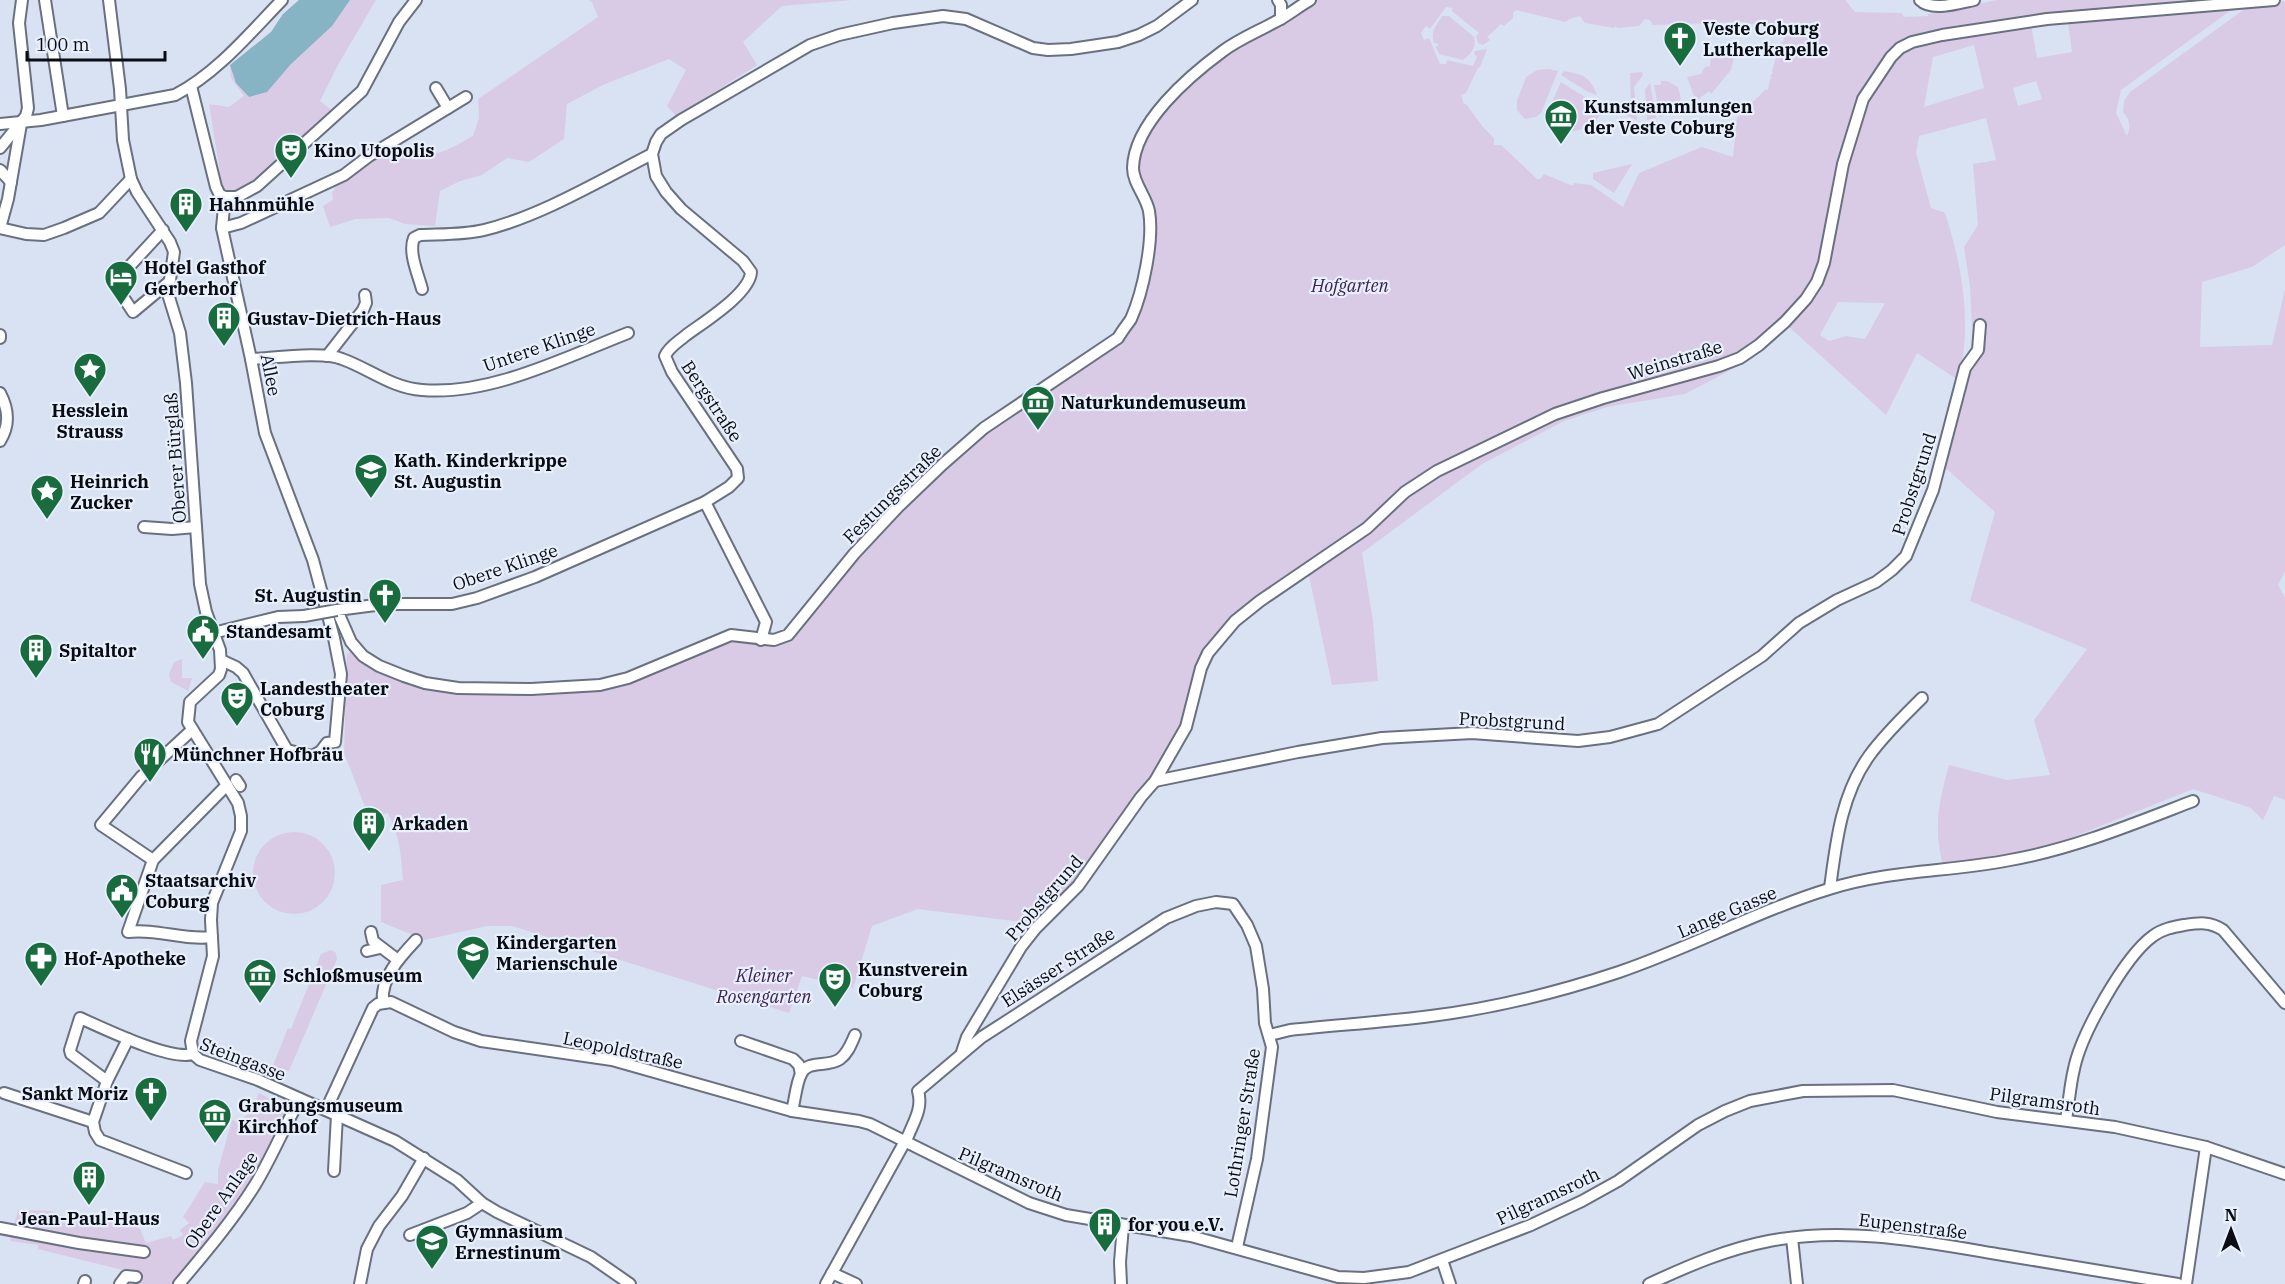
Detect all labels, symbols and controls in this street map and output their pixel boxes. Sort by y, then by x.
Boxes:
place label: Veste Coburg Lutherkapelle [1703,17,1828,61]
church icon: Veste Coburg Lutherkapelle [1662,20,1698,67]
scale bar [27,24,165,62]
text: 100 m [36,33,90,56]
place label: Kunstsammlungen der Veste Coburg [1584,95,1753,139]
museum icon: Kunstsammlungen der Veste Coburg [1543,98,1579,145]
theatre icon: Kino Utopolis [273,132,309,179]
place label: Kino Utopolis [314,139,434,162]
building icon: Hahnmühle [168,186,204,233]
place label: Hahnmühle [209,193,314,216]
place label: Hotel Gasthof Gerberhof [144,256,267,300]
hotel icon: Hotel Gasthof Gerberhof [103,259,139,306]
park label: Hofgarten [1310,274,1390,297]
building icon: Gustav-Dietrich-Haus [206,300,242,347]
place label: Gustav-Dietrich-Haus [247,307,441,330]
street label: Untere Klinge [480,317,598,377]
street label: Weinstraße [1625,335,1725,385]
place icon: Hesslein Strauss [72,351,108,398]
street label: Allee [256,352,286,398]
street label: Bergstraße [676,356,748,446]
museum icon: Naturkundemuseum [1020,384,1056,431]
place label: Naturkundemuseum [1061,391,1247,414]
street label: Oberer Bürglaß [159,392,191,524]
place label: Hesslein Strauss [52,399,129,443]
street label: Probstgrund [1887,430,1941,538]
street label: Festungsstraße [838,440,946,548]
place label: Kath. Kinderkrippe St. Augustin [394,449,567,493]
school or university icon: Kath. Kinderkrippe St. Augustin [353,452,389,499]
place label: Heinrich Zucker [70,470,149,514]
place icon: Heinrich Zucker [29,473,65,520]
street label: Obere Klinge [449,538,561,596]
church icon: St. Augustin [367,577,403,624]
place label: St. Augustin [254,584,362,607]
public building icon: Standesamt [185,613,221,660]
place label: Standesamt [226,620,332,643]
building icon: Spitaltor [18,632,54,679]
place label: Spitaltor [59,639,137,662]
place label: Landestheater Coburg [260,677,389,721]
theatre icon: Landestheater Coburg [219,680,255,727]
street label: Probstgrund [1458,707,1566,735]
restaurant icon: Münchner Hofbräu [132,736,168,783]
place label: Münchner Hofbräu [173,743,344,766]
building icon: Arkaden [351,805,387,852]
place label: Arkaden [392,812,468,835]
street label: Probstgrund [1000,850,1088,946]
place label: Staatsarchiv Coburg [145,869,257,913]
public building icon: Staatsarchiv Coburg [104,872,140,919]
street label: Lange Gasse [1674,881,1780,943]
street label: Elsässer Straße [997,922,1119,1012]
place label: Kindergarten Marienschule [496,931,618,975]
school or university icon: Kindergarten Marienschule [455,934,491,981]
pharmacy icon: Hof-Apotheke [23,940,59,987]
place label: Hof-Apotheke [64,947,186,970]
museum icon: Schloßmuseum [242,957,278,1004]
place label: Kunstverein Coburg [858,958,968,1002]
theatre icon: Kunstverein Coburg [817,961,853,1008]
place label: Schloßmuseum [283,964,423,987]
park label: Kleiner Rosengarten [715,964,812,1008]
street label: Leopoldstraße [561,1026,685,1074]
street label: Steingasse [197,1032,289,1086]
street label: Lothringer Straße [1219,1047,1265,1199]
church icon: Sankt Moriz [133,1075,169,1122]
place label: Sankt Moriz [22,1082,128,1105]
street label: Pilgramsroth [1988,1082,2102,1120]
place label: Grabungsmuseum Kirchhof [238,1094,404,1138]
museum icon: Grabungsmuseum Kirchhof [197,1097,233,1144]
street label: Pilgramsroth [955,1142,1067,1206]
street label: Obere Anlage [179,1147,263,1253]
building icon: Jean-Paul-Haus [71,1159,107,1206]
street label: Pilgramsroth [1493,1162,1603,1230]
north arrow [2201,1200,2261,1260]
text: N [2225,1205,2237,1225]
building icon: for you e.V. [1087,1206,1123,1253]
place label: Jean-Paul-Haus [18,1207,160,1230]
street label: Eupenstraße [1857,1208,1969,1244]
place label: for you e.V. [1128,1213,1224,1236]
place label: Gymnasium Ernestinum [455,1220,564,1264]
school or university icon: Gymnasium Ernestinum [414,1223,450,1270]

